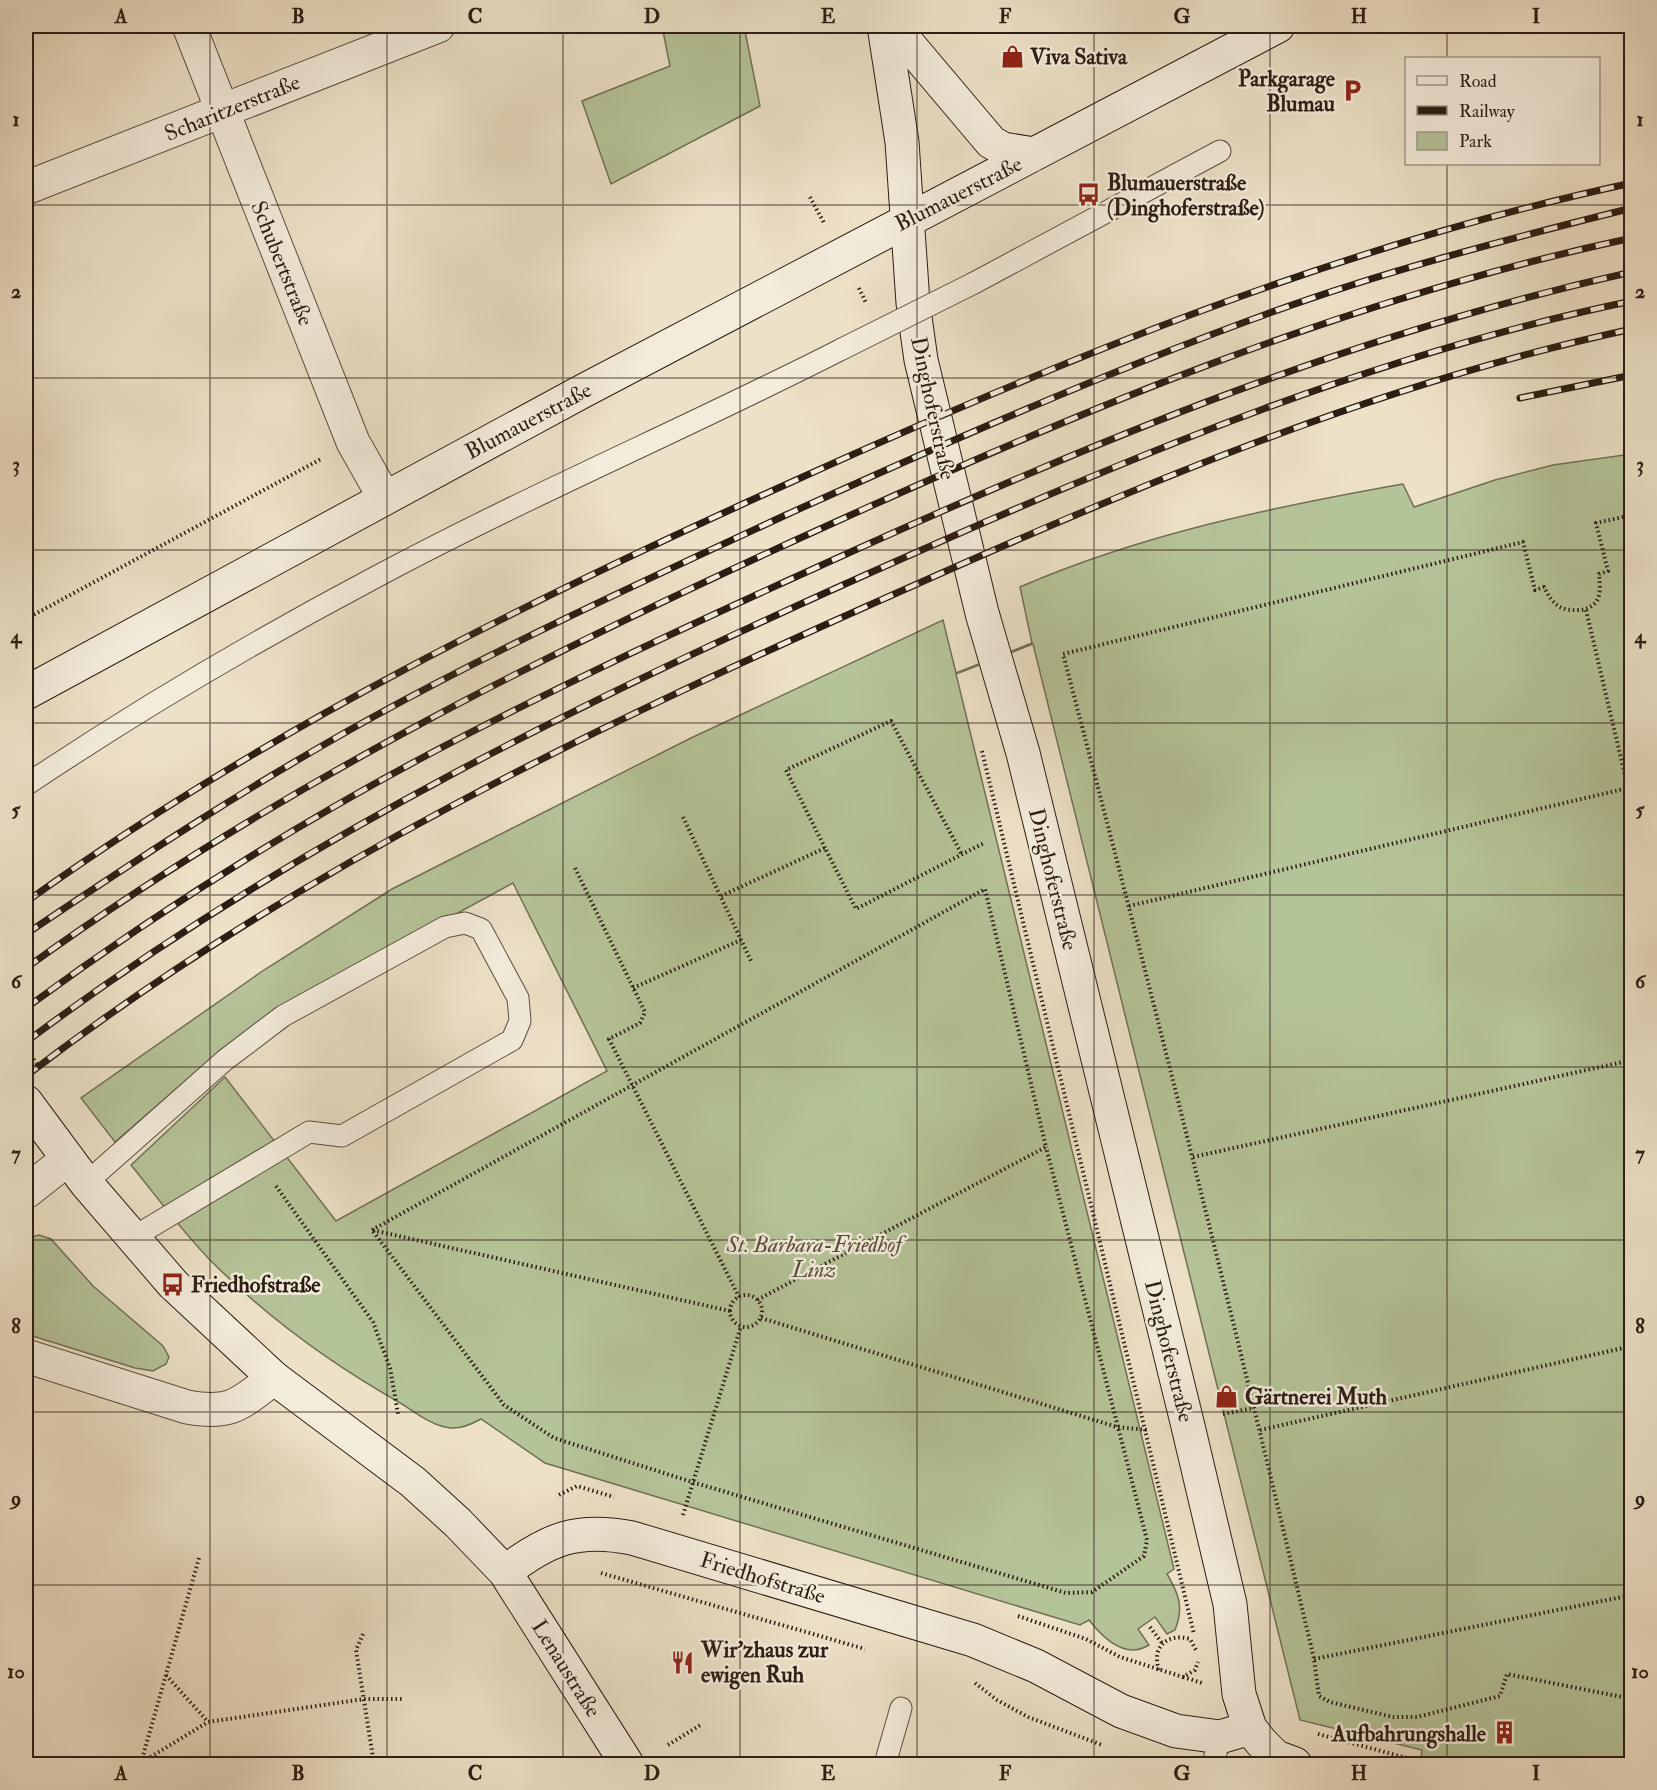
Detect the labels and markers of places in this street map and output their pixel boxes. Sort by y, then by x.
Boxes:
shop icon: Viva Sativa [999,43,1025,69]
place label: Viva Sativa [1029,43,1128,71]
place label: Parkgarage Blumau [1238,65,1336,118]
parking icon: Parkgarage Blumau [1340,78,1366,104]
place label: Blumauerstraße (Dinghoferstraße) [1107,169,1264,223]
bus stop icon: Blumauerstraße (Dinghoferstraße) [1076,182,1102,208]
bus stop icon: Friedhofstraße [160,1271,186,1297]
place label: Friedhofstraße [191,1271,321,1299]
shop icon: Gärtnerei Muth [1214,1383,1240,1409]
place label: Gärtnerei Muth [1245,1383,1388,1411]
place label: Wir’zhaus zur ewigen Ruh [700,1636,829,1690]
restaurant icon: Wir’zhaus zur ewigen Ruh [670,1649,696,1675]
place label: Aufbahrungshalle [1331,1720,1487,1749]
building icon: Aufbahrungshalle [1491,1720,1517,1746]

